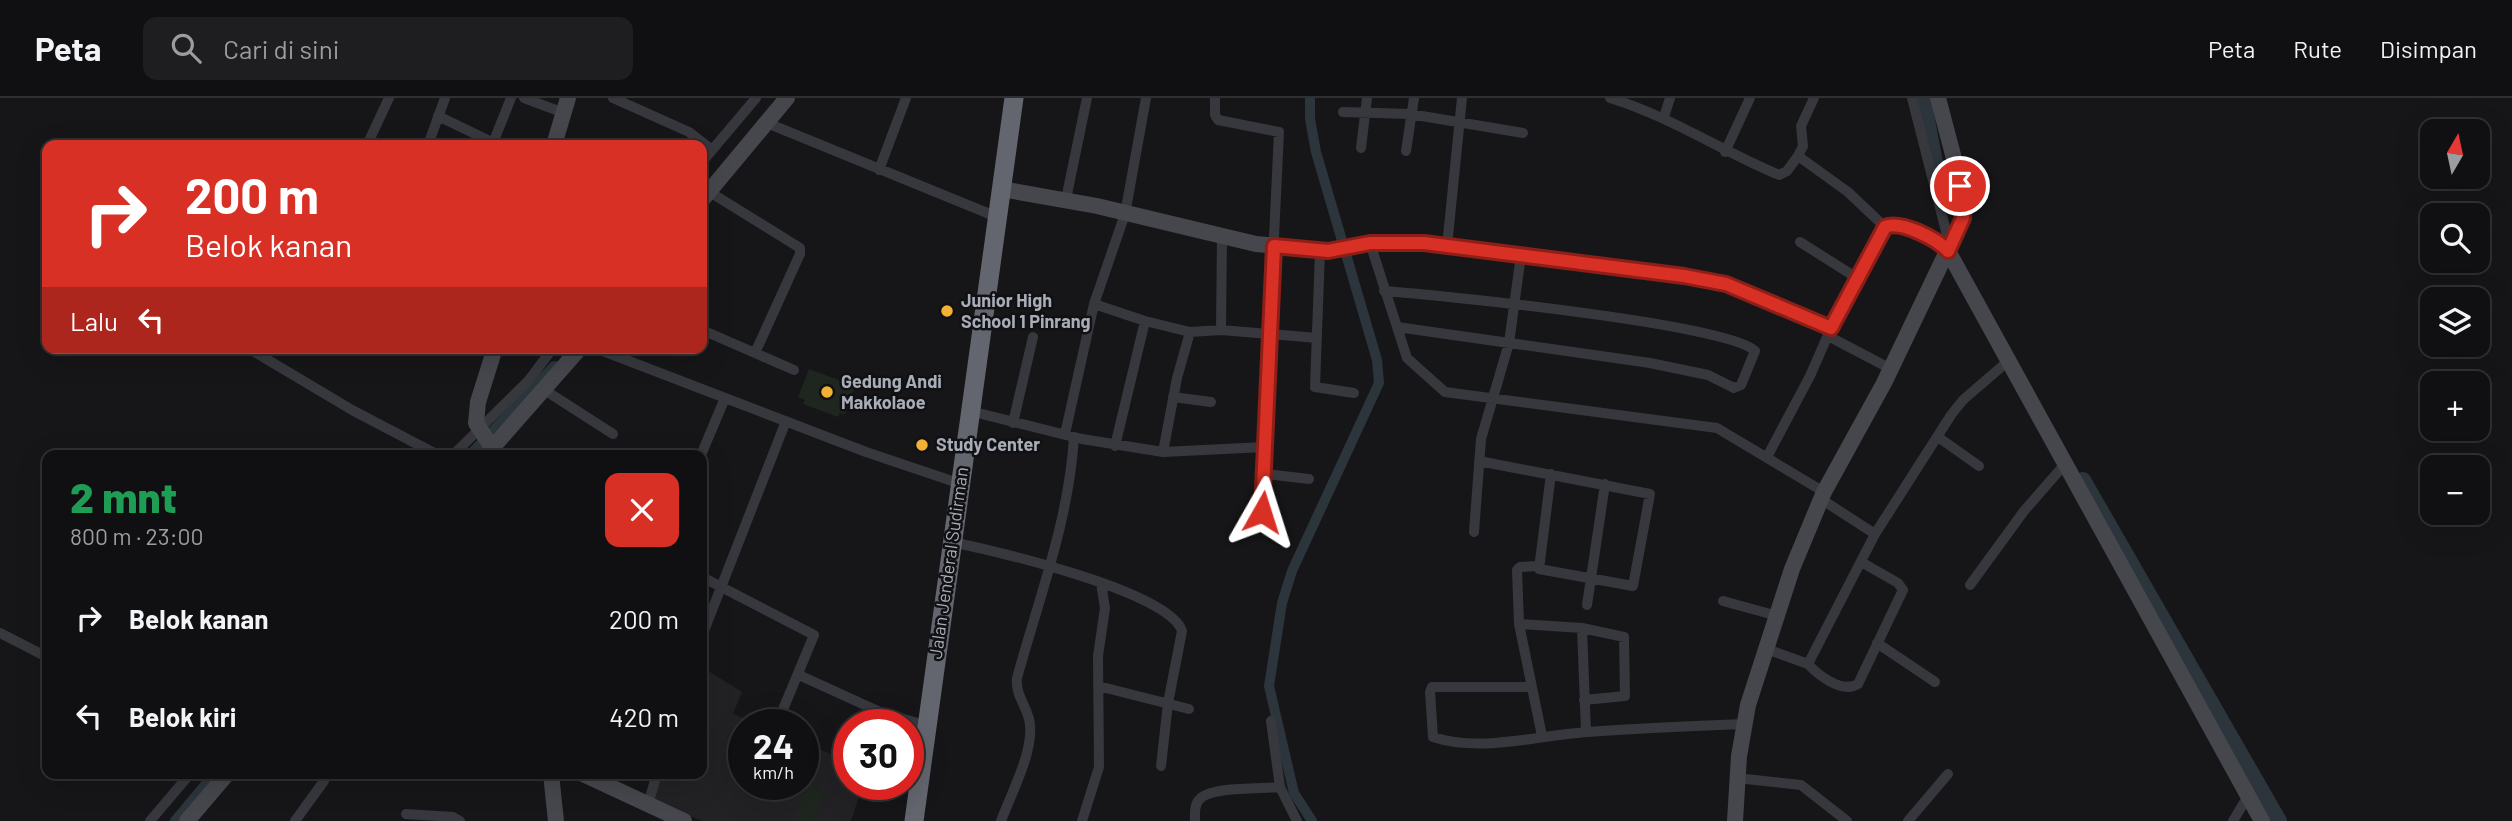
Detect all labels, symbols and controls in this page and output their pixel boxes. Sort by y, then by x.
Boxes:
search box [143,17,633,80]
text: Peta [35,28,101,68]
icon: search [167,29,205,67]
text: Cari di sini [223,33,339,64]
text: Peta [2208,34,2255,63]
text: Rute [2293,34,2342,63]
text: Disimpan [2380,34,2477,63]
north arrow [2420,119,2490,189]
map controls [2420,119,2490,525]
pin [1930,156,1990,216]
text: 200 m [185,165,319,224]
icon: arrive [1941,167,1979,205]
icon: right [70,168,161,259]
button: search [2420,203,2490,273]
text: Belok kanan [185,225,352,263]
button: layers [2420,287,2490,357]
place label: Junior High School 1 Pinrang [961,289,1091,332]
icon: left [132,301,170,339]
marker: Junior High School 1 Pinrang [939,303,955,319]
text: Lalu [70,305,118,336]
place label: Gedung Andi Makkolaoe [841,370,942,413]
button: + [2420,371,2490,441]
marker: Gedung Andi Makkolaoe [819,384,835,400]
place label: Study Center [936,433,1040,455]
marker: Study Center [914,437,930,453]
button: − [2420,455,2490,525]
street label: Jalan Jenderal Sudirman [924,465,972,660]
text: 2 mnt [70,471,177,521]
button: close [605,473,679,547]
position arrow [1225,475,1299,549]
text: 800 m · 23:00 [70,522,203,550]
icon: right [70,599,108,637]
text: Belok kanan [129,603,268,634]
text: 200 m [609,603,679,634]
icon: left [70,697,108,735]
text: Belok kiri [129,701,236,732]
text: 420 m [609,701,679,732]
speed limit sign: 30 [833,709,924,800]
text: 24 [753,724,794,766]
text: km/h [753,761,794,783]

